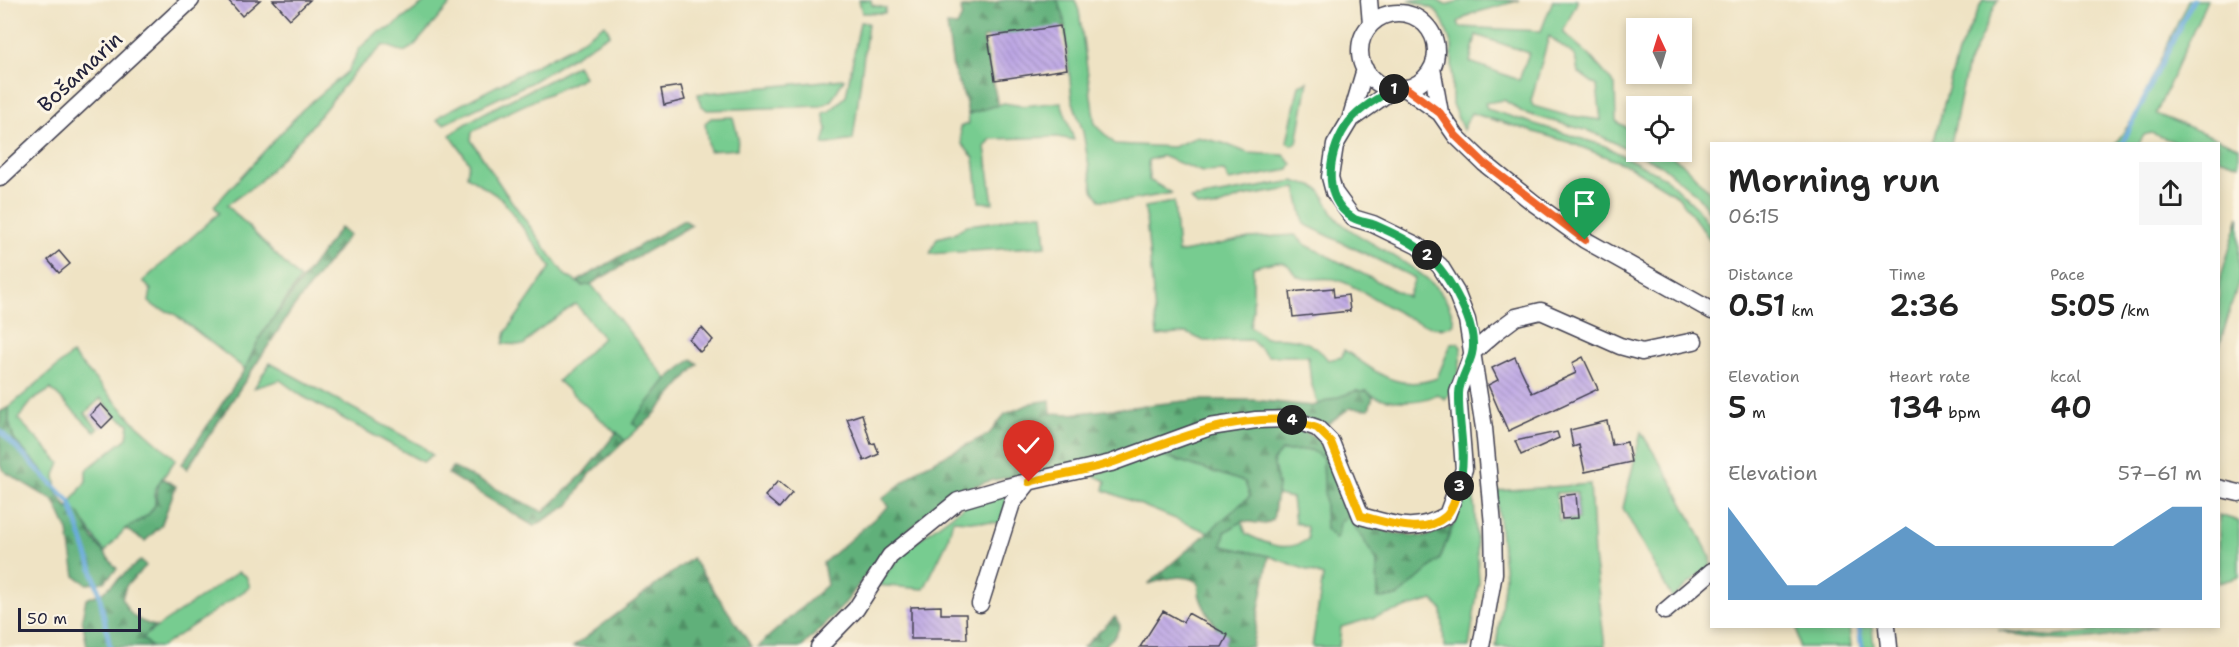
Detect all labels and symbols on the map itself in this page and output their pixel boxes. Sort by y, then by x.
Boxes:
north arrow [1626,18,1692,84]
street label: Bošamarin [32,25,129,119]
pin: 1 [1379,74,1409,104]
pin [1559,178,1610,240]
pin: 2 [1412,240,1442,270]
pin: 4 [1277,405,1307,435]
pin [1003,420,1054,482]
pin: 3 [1444,471,1474,501]
scale bar [18,605,141,632]

